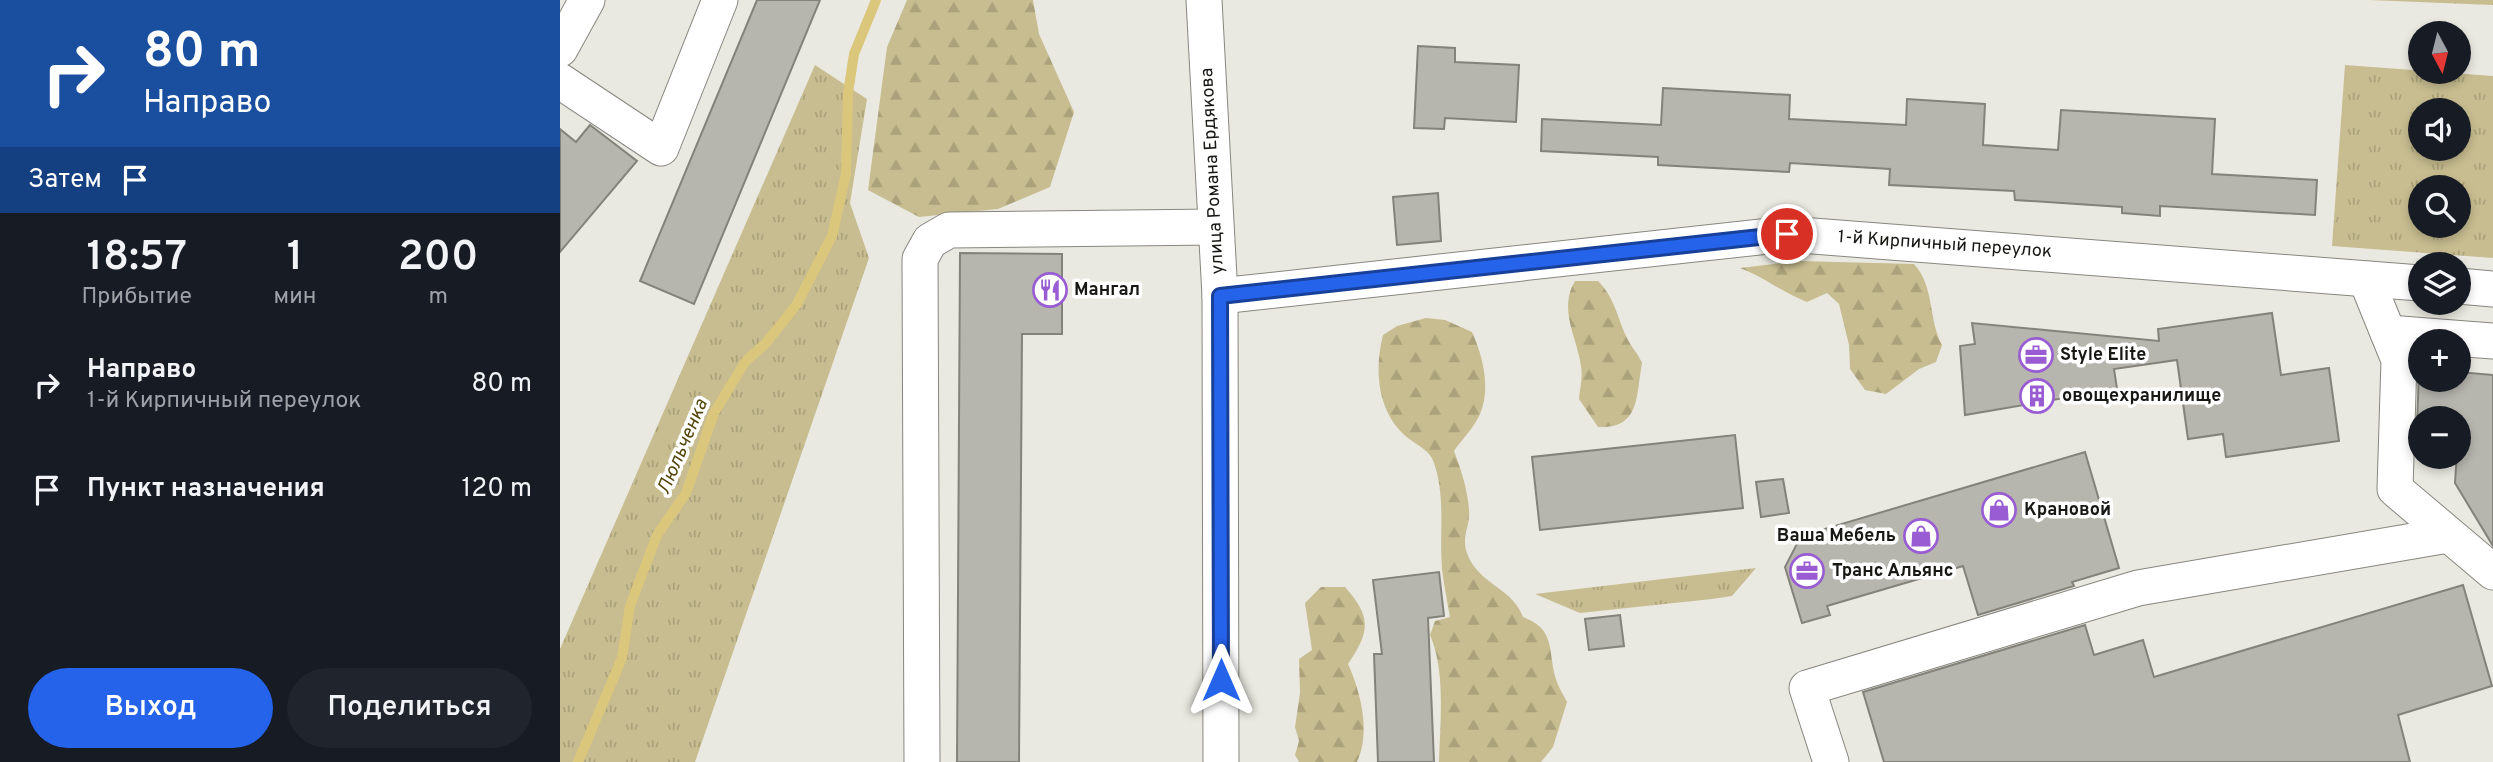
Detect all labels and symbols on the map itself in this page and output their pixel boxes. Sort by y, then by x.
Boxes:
north arrow [2408,21,2471,84]
street label: улица Романа Ердякова [1196,67,1230,275]
pin [1757,204,1817,264]
street label: 1-й Кирпичный переулок [1837,226,2053,264]
restaurant icon: Мангал [1031,271,1069,309]
place label: Мангал [1074,279,1140,302]
office icon: Style Elite [2017,336,2055,374]
place label: Style Elite [2060,344,2146,367]
building icon: овощехранилище [2018,377,2056,415]
place label: овощехранилище [2062,385,2221,408]
water label: Люльченка [652,395,714,498]
shop icon: Крановой [1980,491,2018,529]
place label: Крановой [2024,499,2111,522]
shop icon: Ваша Мебель [1902,517,1940,555]
place label: Ваша Мебель [1777,525,1896,548]
office icon: Транс Альянс [1788,552,1826,590]
place label: Транс Альянс [1832,560,1953,583]
position arrow [1184,643,1258,717]

